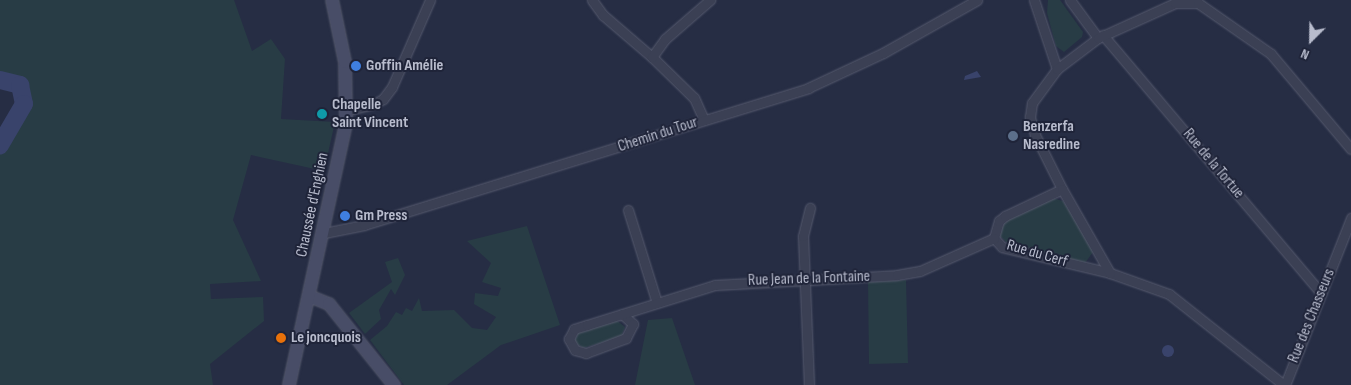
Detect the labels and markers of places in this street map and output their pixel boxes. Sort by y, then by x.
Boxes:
place label: Goffin Amélie [366,56,443,76]
marker: Goffin Amélie [350,60,362,72]
place label: Chapelle Saint Vincent [332,95,408,133]
marker: Chapelle Saint Vincent [316,108,328,120]
place label: Benzerfa Nasredine [1023,117,1080,155]
marker: Benzerfa Nasredine [1007,130,1019,142]
place label: Gm Press [355,206,407,226]
marker: Gm Press [339,210,351,222]
place label: Le joncquois [291,328,361,348]
marker: Le joncquois [275,332,287,344]

